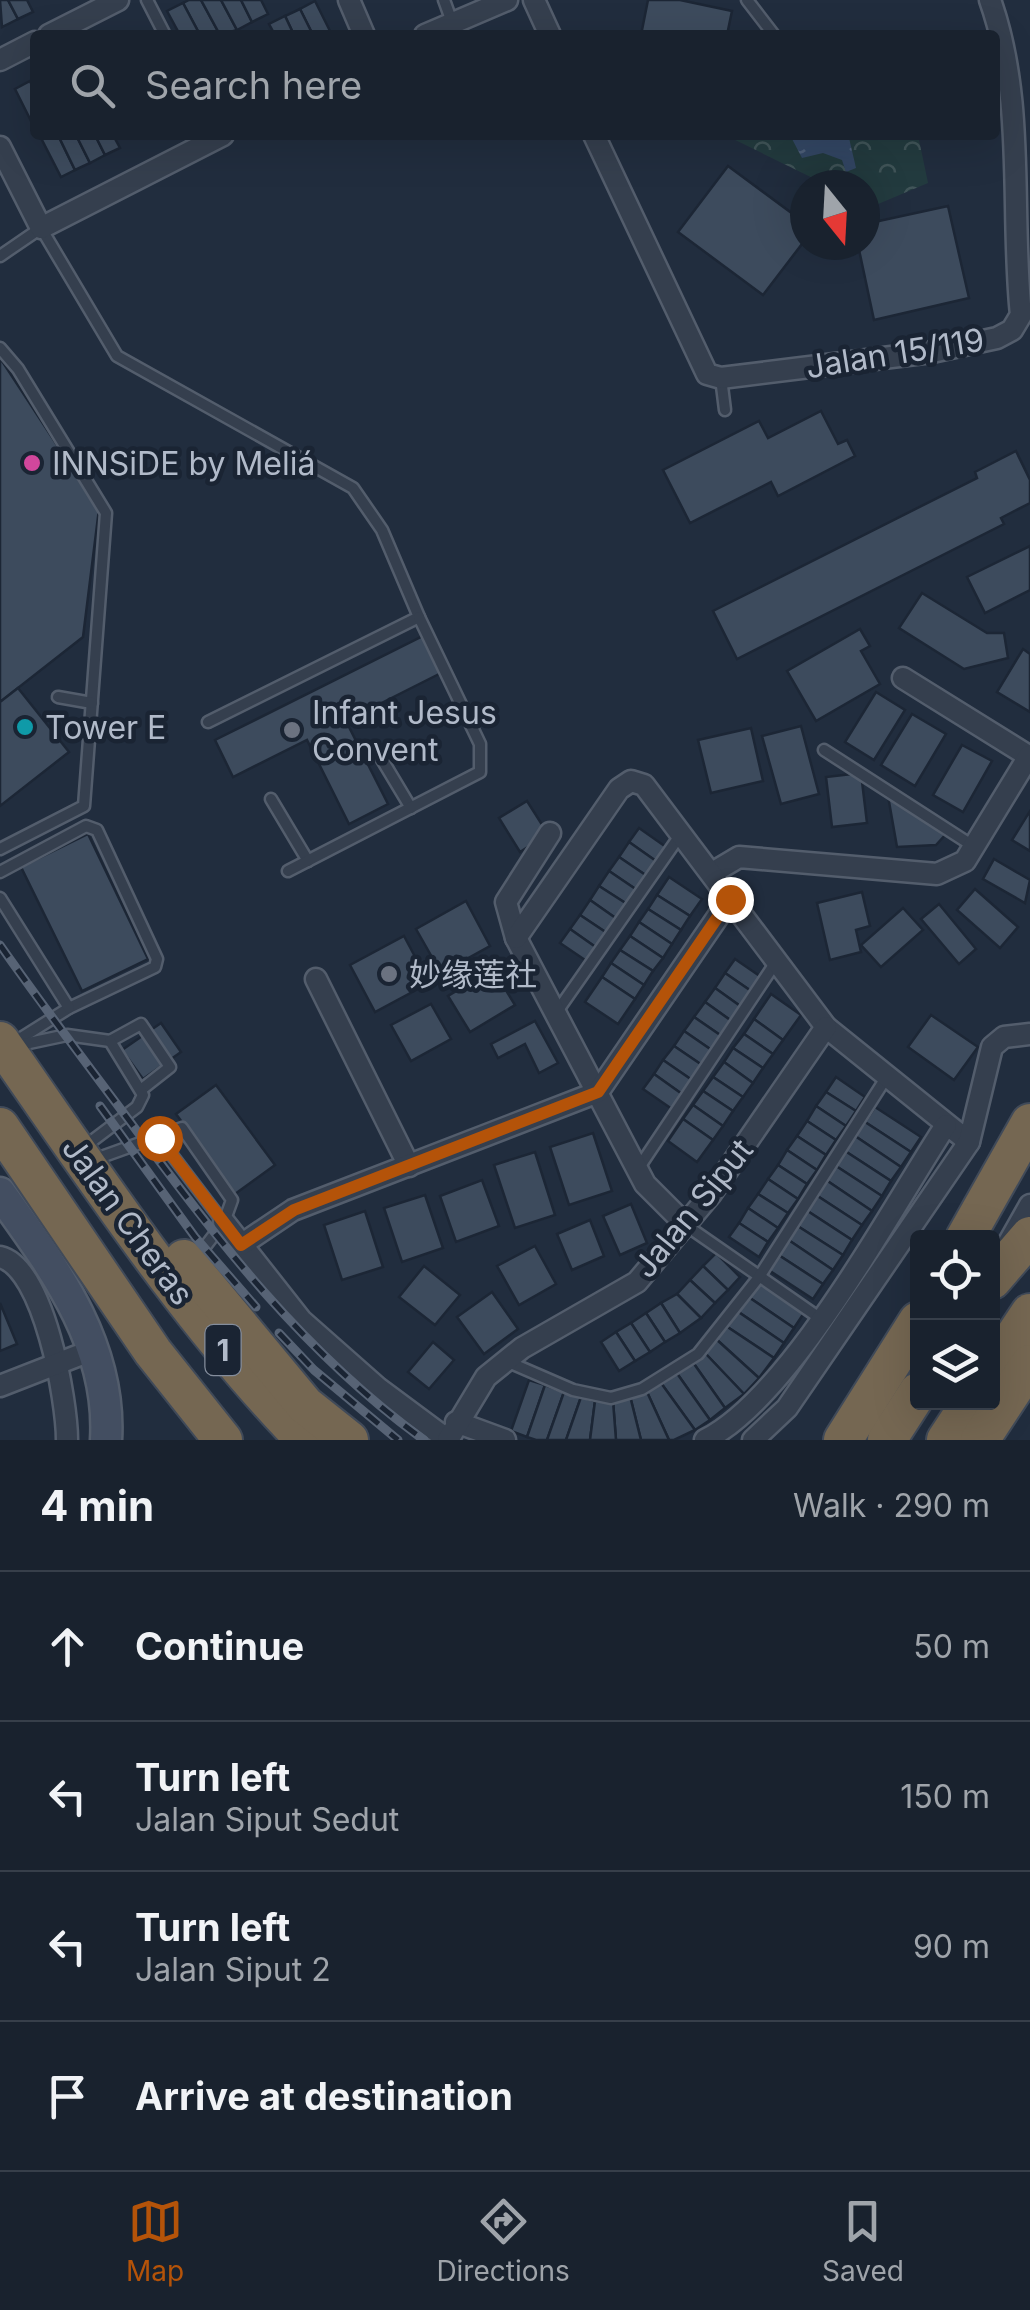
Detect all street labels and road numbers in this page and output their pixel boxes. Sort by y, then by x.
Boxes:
street label: Jalan 15/119 [803,320,987,386]
street label: Jalan Cheras [54,1130,202,1312]
street label: Jalan Siput [625,1131,761,1285]
road number: 1 [206,1325,240,1375]

